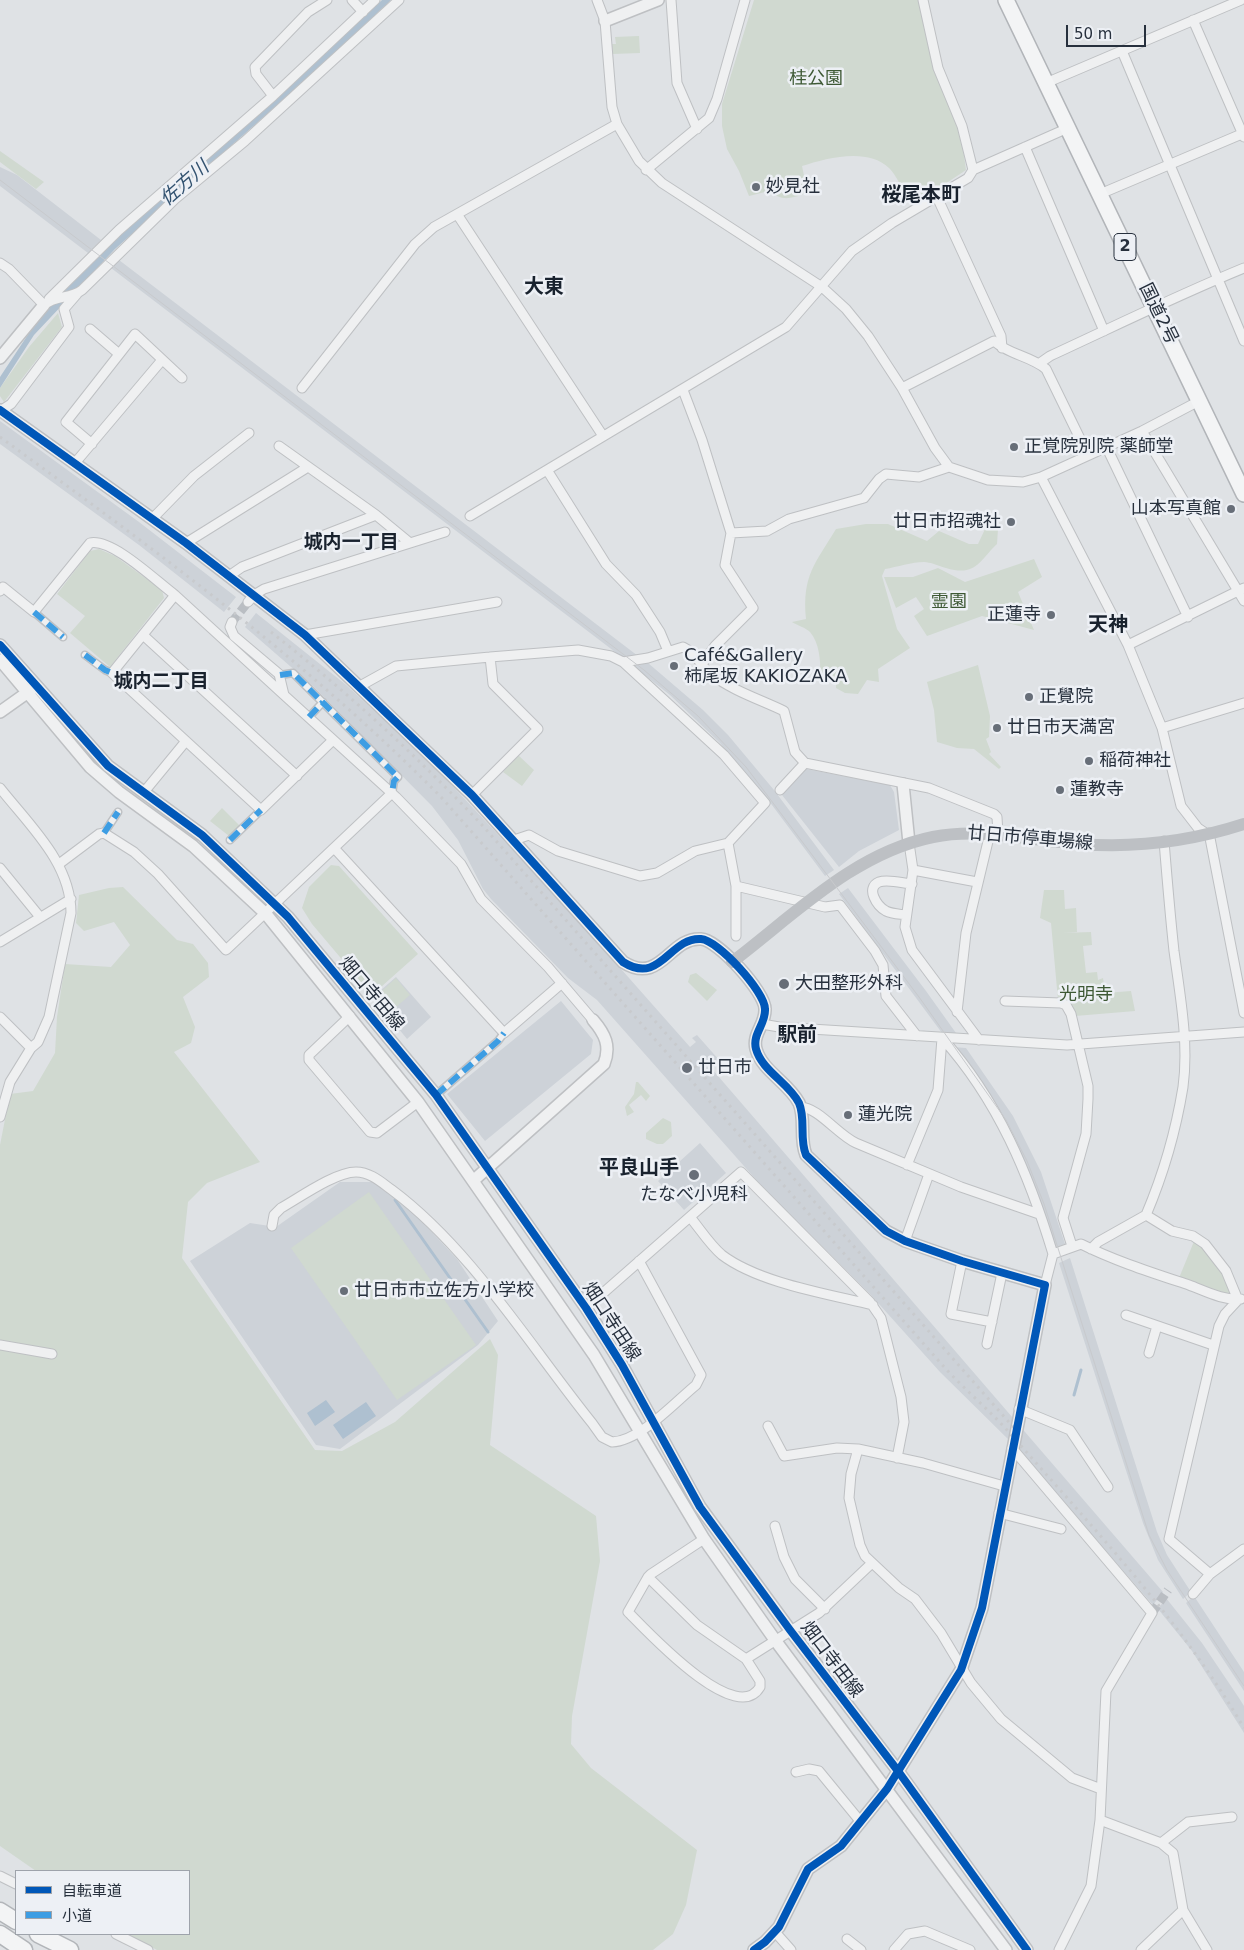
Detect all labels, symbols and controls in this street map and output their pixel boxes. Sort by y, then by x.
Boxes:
scale bar [1069,15,1149,47]
text: 50 m [1074,25,1112,43]
park label: 桂公園 [789,68,843,90]
water label: 佐方川 [156,157,214,211]
place label: 妙見社 [766,176,820,198]
marker: 妙見社 [750,181,762,193]
district label: 桜尾本町 [881,184,961,208]
road number: 2 [1114,233,1136,260]
district label: 大東 [524,276,564,300]
street label: 国道2号 [1134,280,1182,348]
place label: 正覚院別院 薬師堂 [1024,436,1174,458]
marker: 正覚院別院 薬師堂 [1008,441,1020,453]
place label: 山本写真館 [1131,498,1221,520]
marker: 山本写真館 [1225,503,1237,515]
place label: 廿日市招魂社 [893,511,1001,533]
marker: 廿日市招魂社 [1005,516,1017,528]
district label: 城内一丁目 [304,532,398,554]
park label: 霊園 [931,591,967,613]
place label: 正蓮寺 [987,604,1041,626]
marker: 正蓮寺 [1045,609,1057,621]
district label: 天神 [1088,614,1128,638]
place label: Café&Gallery 柿尾坂 KAKIOZAKA [684,645,847,688]
marker: Café&Gallery 柿尾坂 KAKIOZAKA [668,660,680,672]
district label: 城内二丁目 [114,671,208,693]
place label: 正覺院 [1039,686,1093,708]
marker: 正覺院 [1023,691,1035,703]
place label: 廿日市天満宮 [1007,717,1115,739]
marker: 廿日市天満宮 [991,722,1003,734]
place label: 稲荷神社 [1099,750,1171,772]
marker: 稲荷神社 [1083,755,1095,767]
place label: 蓮教寺 [1070,779,1124,801]
marker: 蓮教寺 [1054,784,1066,796]
street label: 廿日市停車場線 [966,823,1094,855]
street label: 畑口寺田線 [334,953,408,1035]
place label: 大田整形外科 [795,973,903,995]
marker: 大田整形外科 [777,977,791,991]
park label: 光明寺 [1059,984,1113,1006]
district label: 駅前 [777,1024,817,1048]
place label: 廿日市 [698,1057,752,1079]
marker: 廿日市 [680,1061,694,1075]
place label: 蓮光院 [858,1104,912,1126]
marker: 蓮光院 [842,1109,854,1121]
district label: 平良山手 [599,1157,679,1181]
marker: たなべ小児科 [687,1168,701,1182]
place label: たなべ小児科 [640,1184,748,1206]
street label: 畑口寺田線 [577,1278,645,1366]
place label: 廿日市市立佐方小学校 [354,1280,534,1302]
marker: 廿日市市立佐方小学校 [338,1285,350,1297]
street label: 畑口寺田線 [795,1618,867,1702]
legend [15,1870,190,1935]
text: 自転車道 [62,1882,122,1900]
text: 小道 [62,1907,92,1925]

